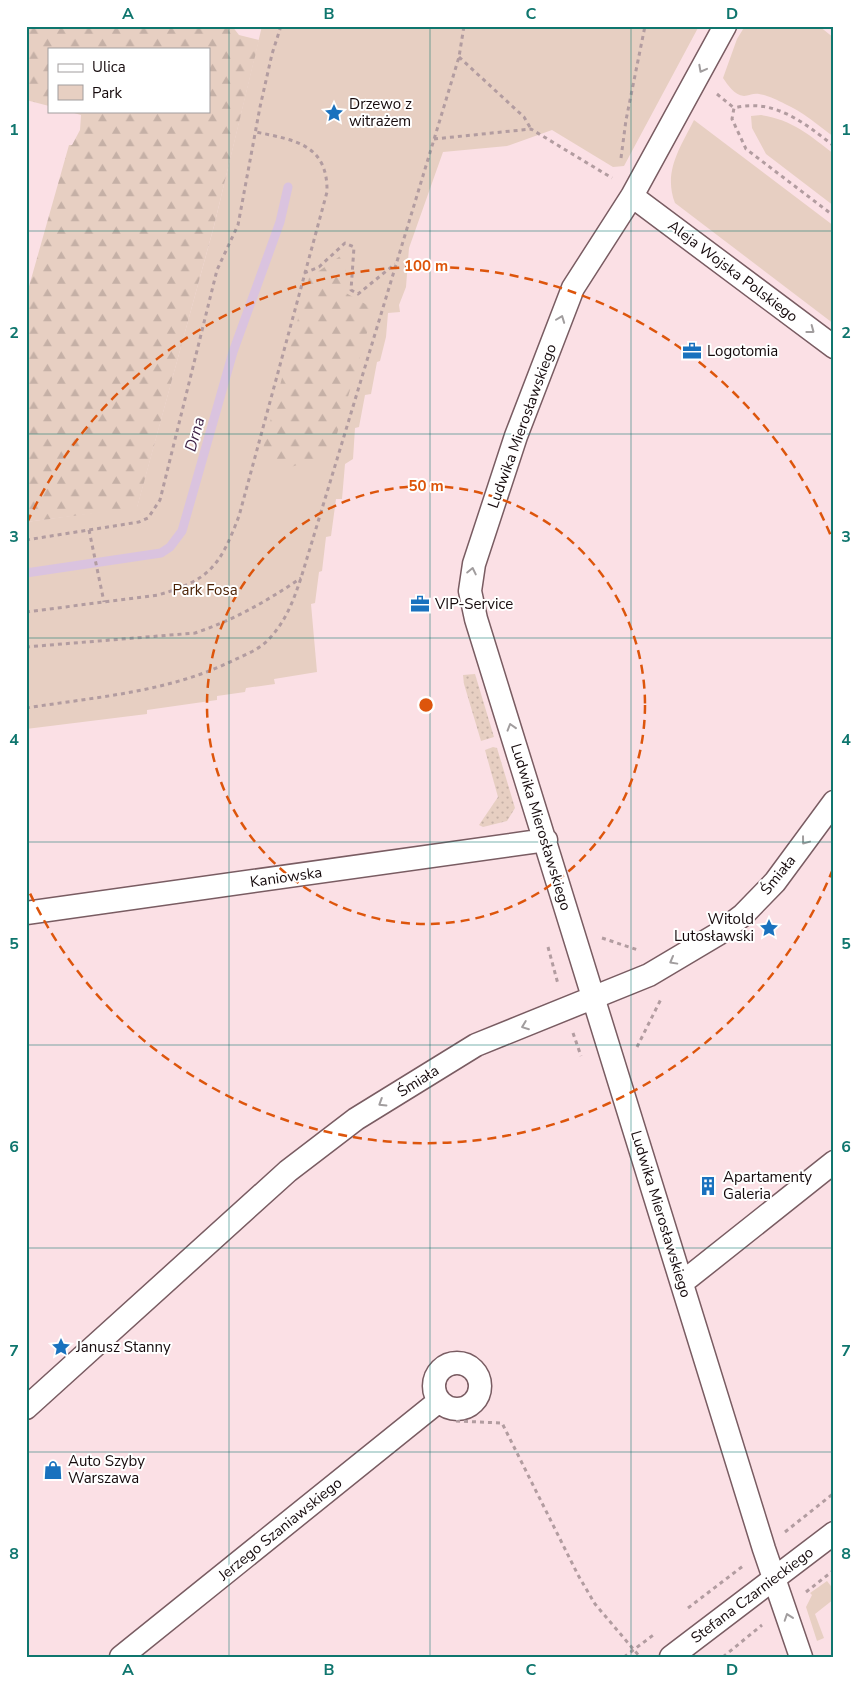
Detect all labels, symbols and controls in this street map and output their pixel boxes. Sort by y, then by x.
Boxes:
text: A [122,3,134,25]
text: B [323,3,335,25]
text: C [526,3,537,25]
text: D [726,3,738,25]
legend [48,48,210,112]
text: Ulica [92,57,126,77]
one-way arrow [698,64,708,73]
text: Park [92,83,122,103]
place label: Drzewo z witrażem [349,94,412,131]
place icon: Drzewo z witrażem [323,102,345,124]
text: 1 [9,119,19,141]
text: 1 [841,119,851,141]
street label: Aleja Wojska Polskiego [664,216,802,326]
text: 100 m [404,256,448,276]
one-way arrow [555,315,566,324]
text: 2 [9,322,19,344]
text: 2 [841,322,851,344]
one-way arrow [805,324,814,332]
office icon: Logotomia [681,340,703,362]
street label: Ludwika Mierosławskiego [483,341,561,511]
place label: Logotomia [707,341,778,361]
water label: Drna [180,414,210,454]
text: 50 m [408,476,444,496]
text: 3 [9,526,19,548]
text: 3 [841,526,851,548]
one-way arrow [467,566,477,575]
park label: Park Fosa [172,580,238,600]
office icon: VIP-Service [409,593,431,615]
place label: VIP-Service [434,594,513,614]
centre of rings [417,696,435,714]
one-way arrow [506,723,516,732]
text: 4 [9,729,19,751]
text: 4 [841,729,851,751]
street label: Ludwika Mierosławskiego [506,741,576,913]
one-way arrow [802,836,811,845]
street label: Śmiała [755,850,800,899]
street label: Kaniowska [249,862,323,892]
place label: Witold Lutosławski [674,909,754,946]
place icon: Witold Lutosławski [758,917,780,939]
text: 5 [9,933,19,955]
text: 5 [841,933,851,955]
one-way arrow [670,955,679,965]
one-way arrow [521,1020,530,1031]
street label: Śmiała [393,1060,443,1102]
one-way arrow [378,1097,388,1106]
street label: Ludwika Mierosławskiego [626,1128,696,1300]
text: 6 [9,1136,19,1158]
text: 6 [841,1136,851,1158]
place label: Apartamenty Galeria [723,1167,812,1204]
building icon: Apartamenty Galeria [697,1175,719,1197]
place icon: Janusz Stanny [50,1336,72,1358]
place label: Janusz Stanny [75,1337,171,1357]
text: 7 [9,1340,19,1362]
text: 7 [841,1340,851,1362]
place label: Auto Szyby Warszawa [68,1451,145,1488]
shop icon: Auto Szyby Warszawa [42,1459,64,1481]
street label: Jerzego Szaniawskiego [213,1473,346,1586]
street label: Stefana Czarnieckiego [687,1542,817,1648]
text: 8 [9,1543,19,1565]
text: 8 [841,1543,851,1565]
one-way arrow [784,1613,794,1622]
text: A [122,1659,134,1681]
text: B [323,1659,335,1681]
text: C [526,1659,537,1681]
text: D [726,1659,738,1681]

